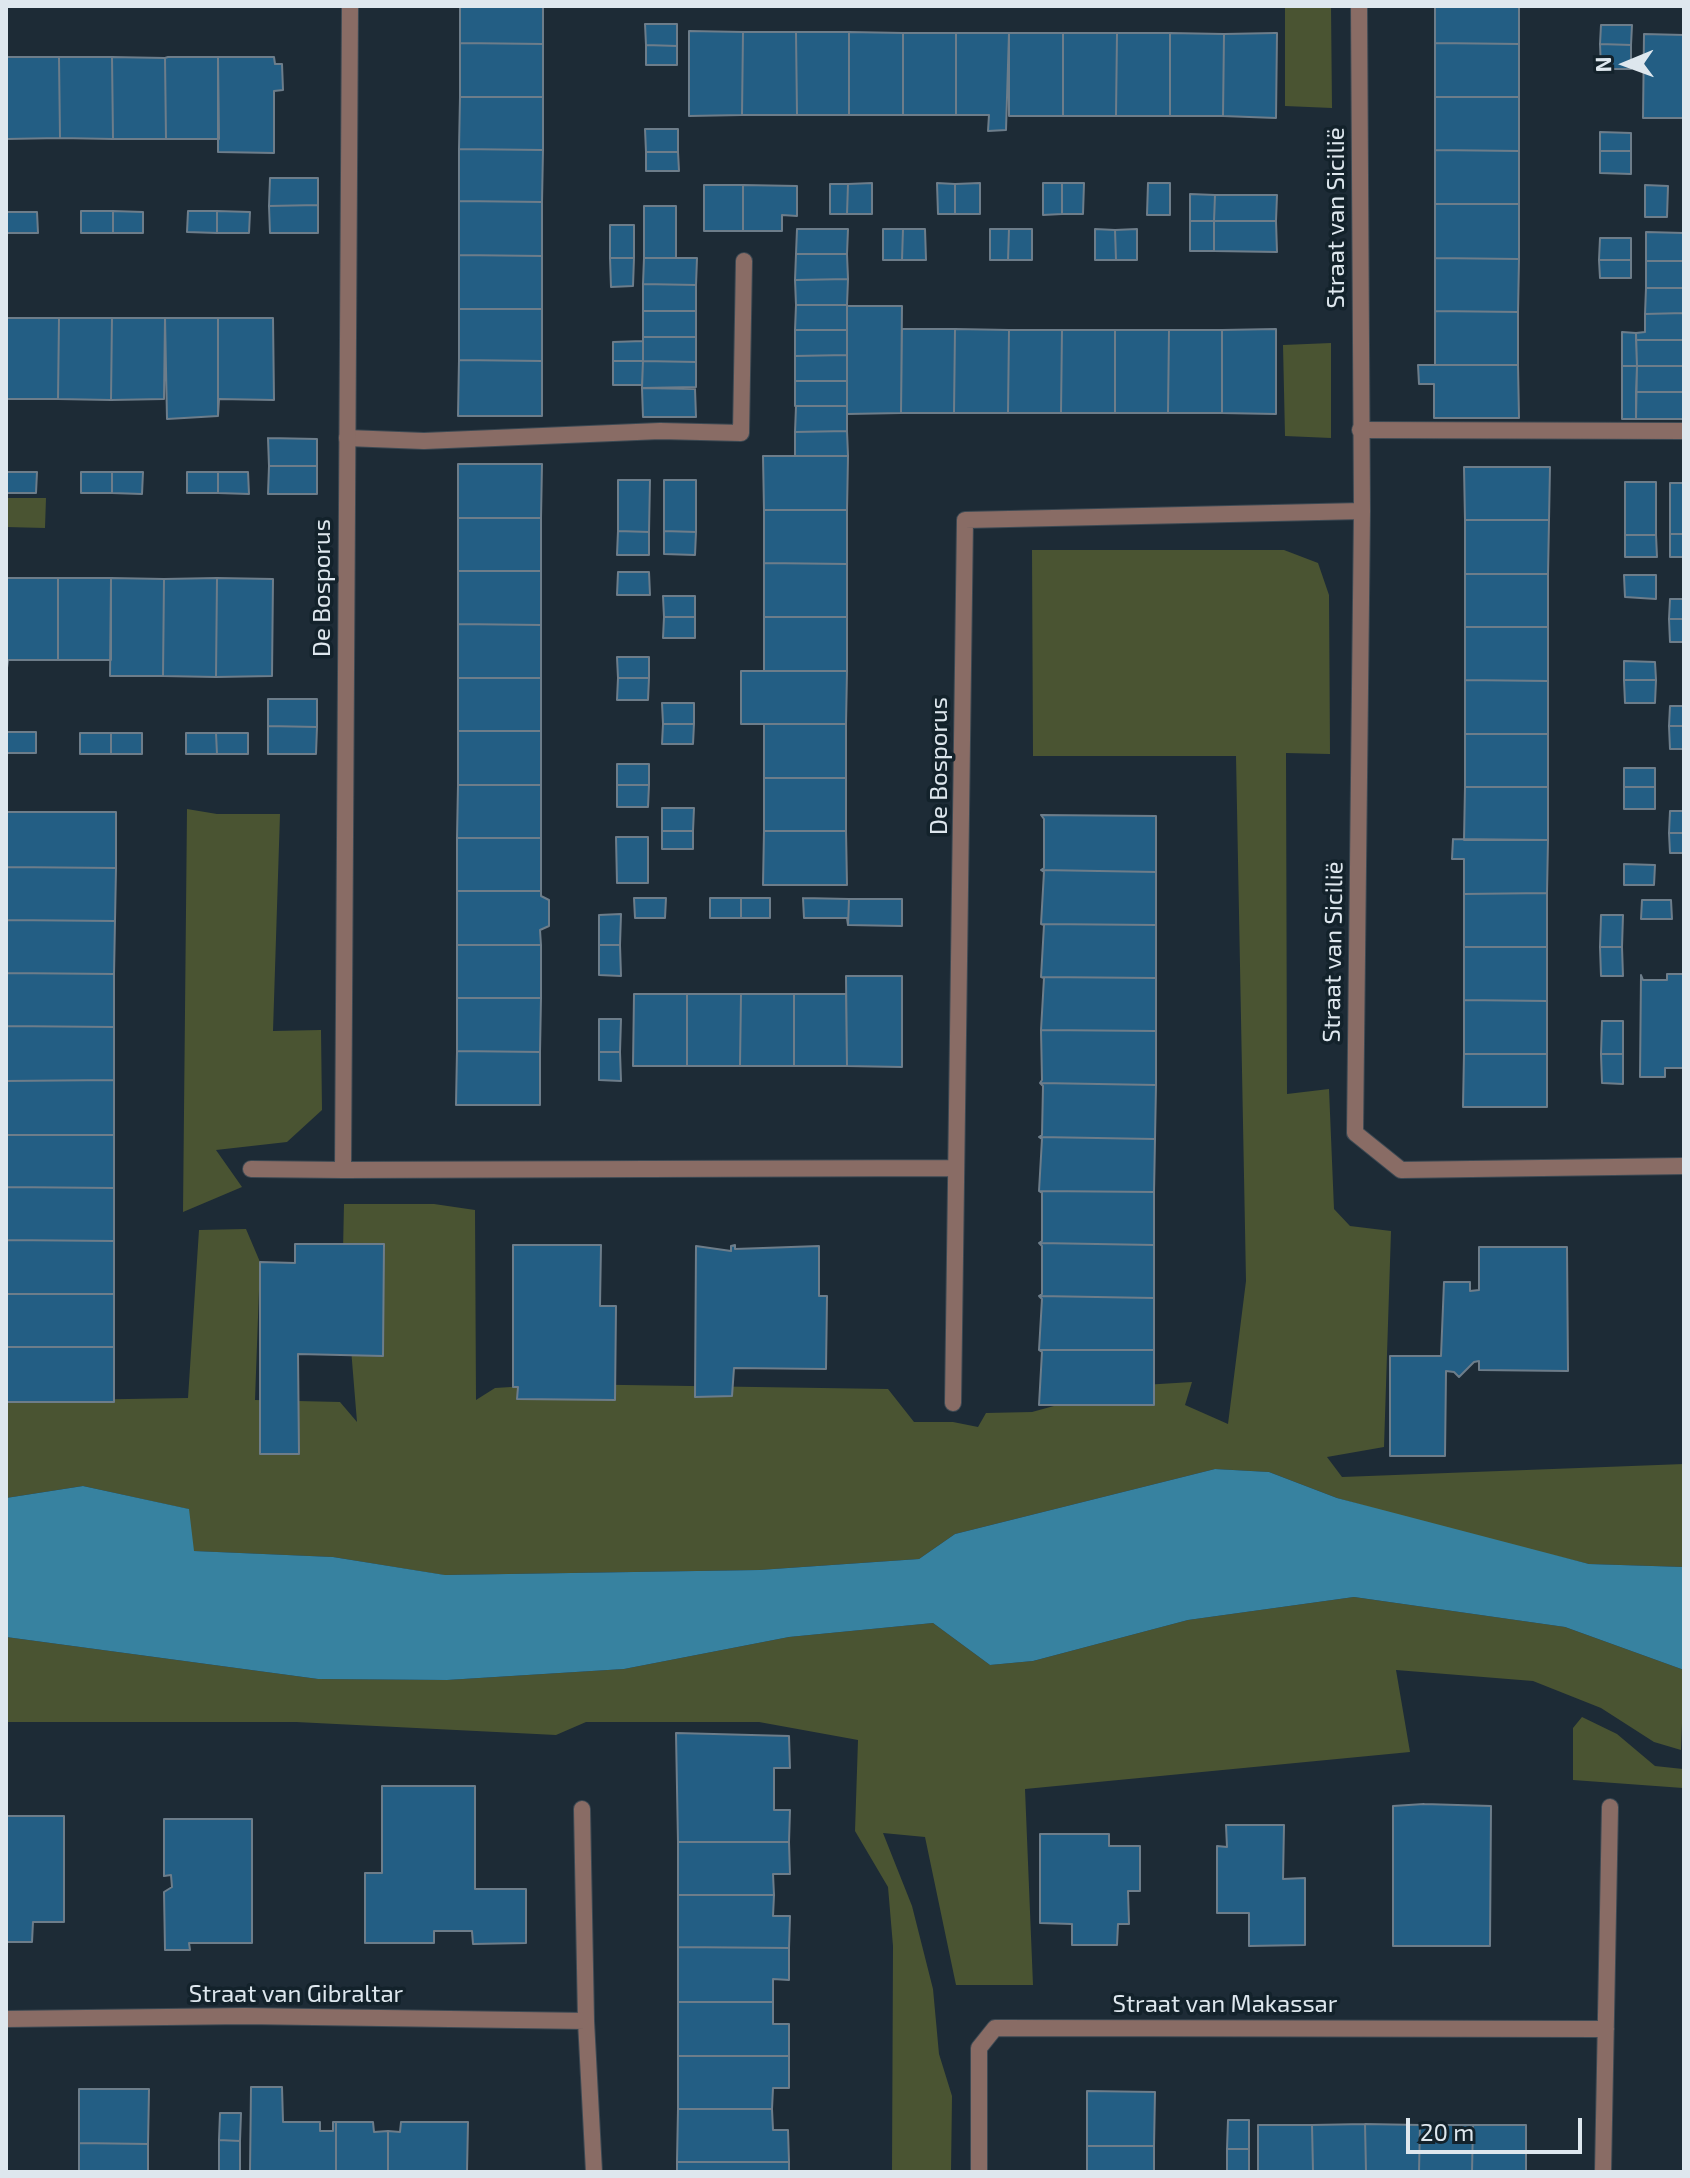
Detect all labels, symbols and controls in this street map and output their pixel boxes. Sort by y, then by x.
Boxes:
north arrow [1586,24,1666,104]
text: N [1589,56,1615,73]
street label: Straat van Sicilië [1322,127,1350,309]
street label: De Bosporus [308,519,336,657]
street label: De Bosporus [925,697,953,835]
street label: Straat van Sicilië [1317,861,1349,1043]
street label: Straat van Gibraltar [189,1980,403,2008]
street label: Straat van Makassar [1113,1990,1337,2018]
scale bar [1410,2102,1586,2152]
text: 20 m [1420,2117,1474,2146]

